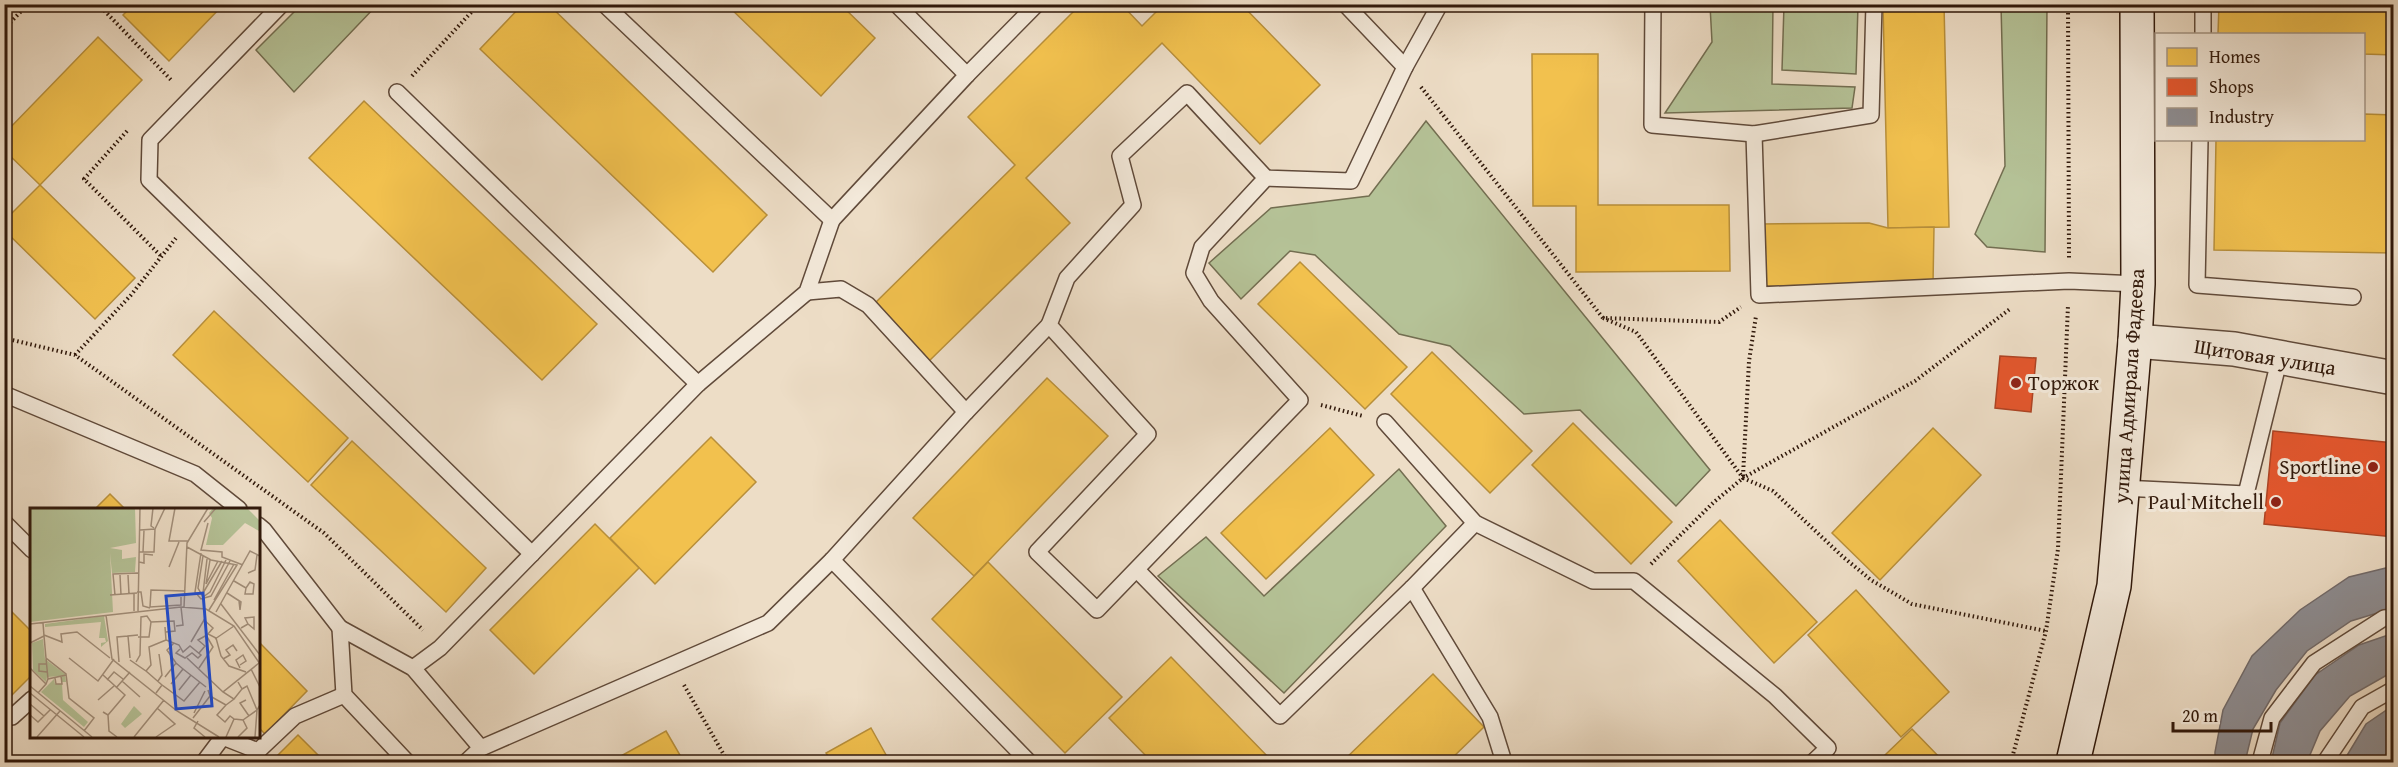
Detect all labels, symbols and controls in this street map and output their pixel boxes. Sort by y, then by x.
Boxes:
legend [2155,33,2365,141]
text: Homes [2209,43,2260,70]
text: Shops [2209,73,2254,100]
text: Industry [2209,103,2274,130]
street label: улица Адмирала Фадеева [2105,267,2152,505]
street label: Щитовая улица [2192,330,2338,383]
place label: Торжок [2028,367,2099,398]
marker: Торжок [2009,376,2023,390]
place label: Sportline [2279,451,2361,482]
marker: Sportline [2366,460,2380,474]
place label: Paul Mitchell [2148,486,2264,517]
marker: Paul Mitchell [2269,495,2283,509]
inset map [30,508,260,737]
scale bar [2173,695,2270,733]
text: 20 m [2182,702,2218,729]

